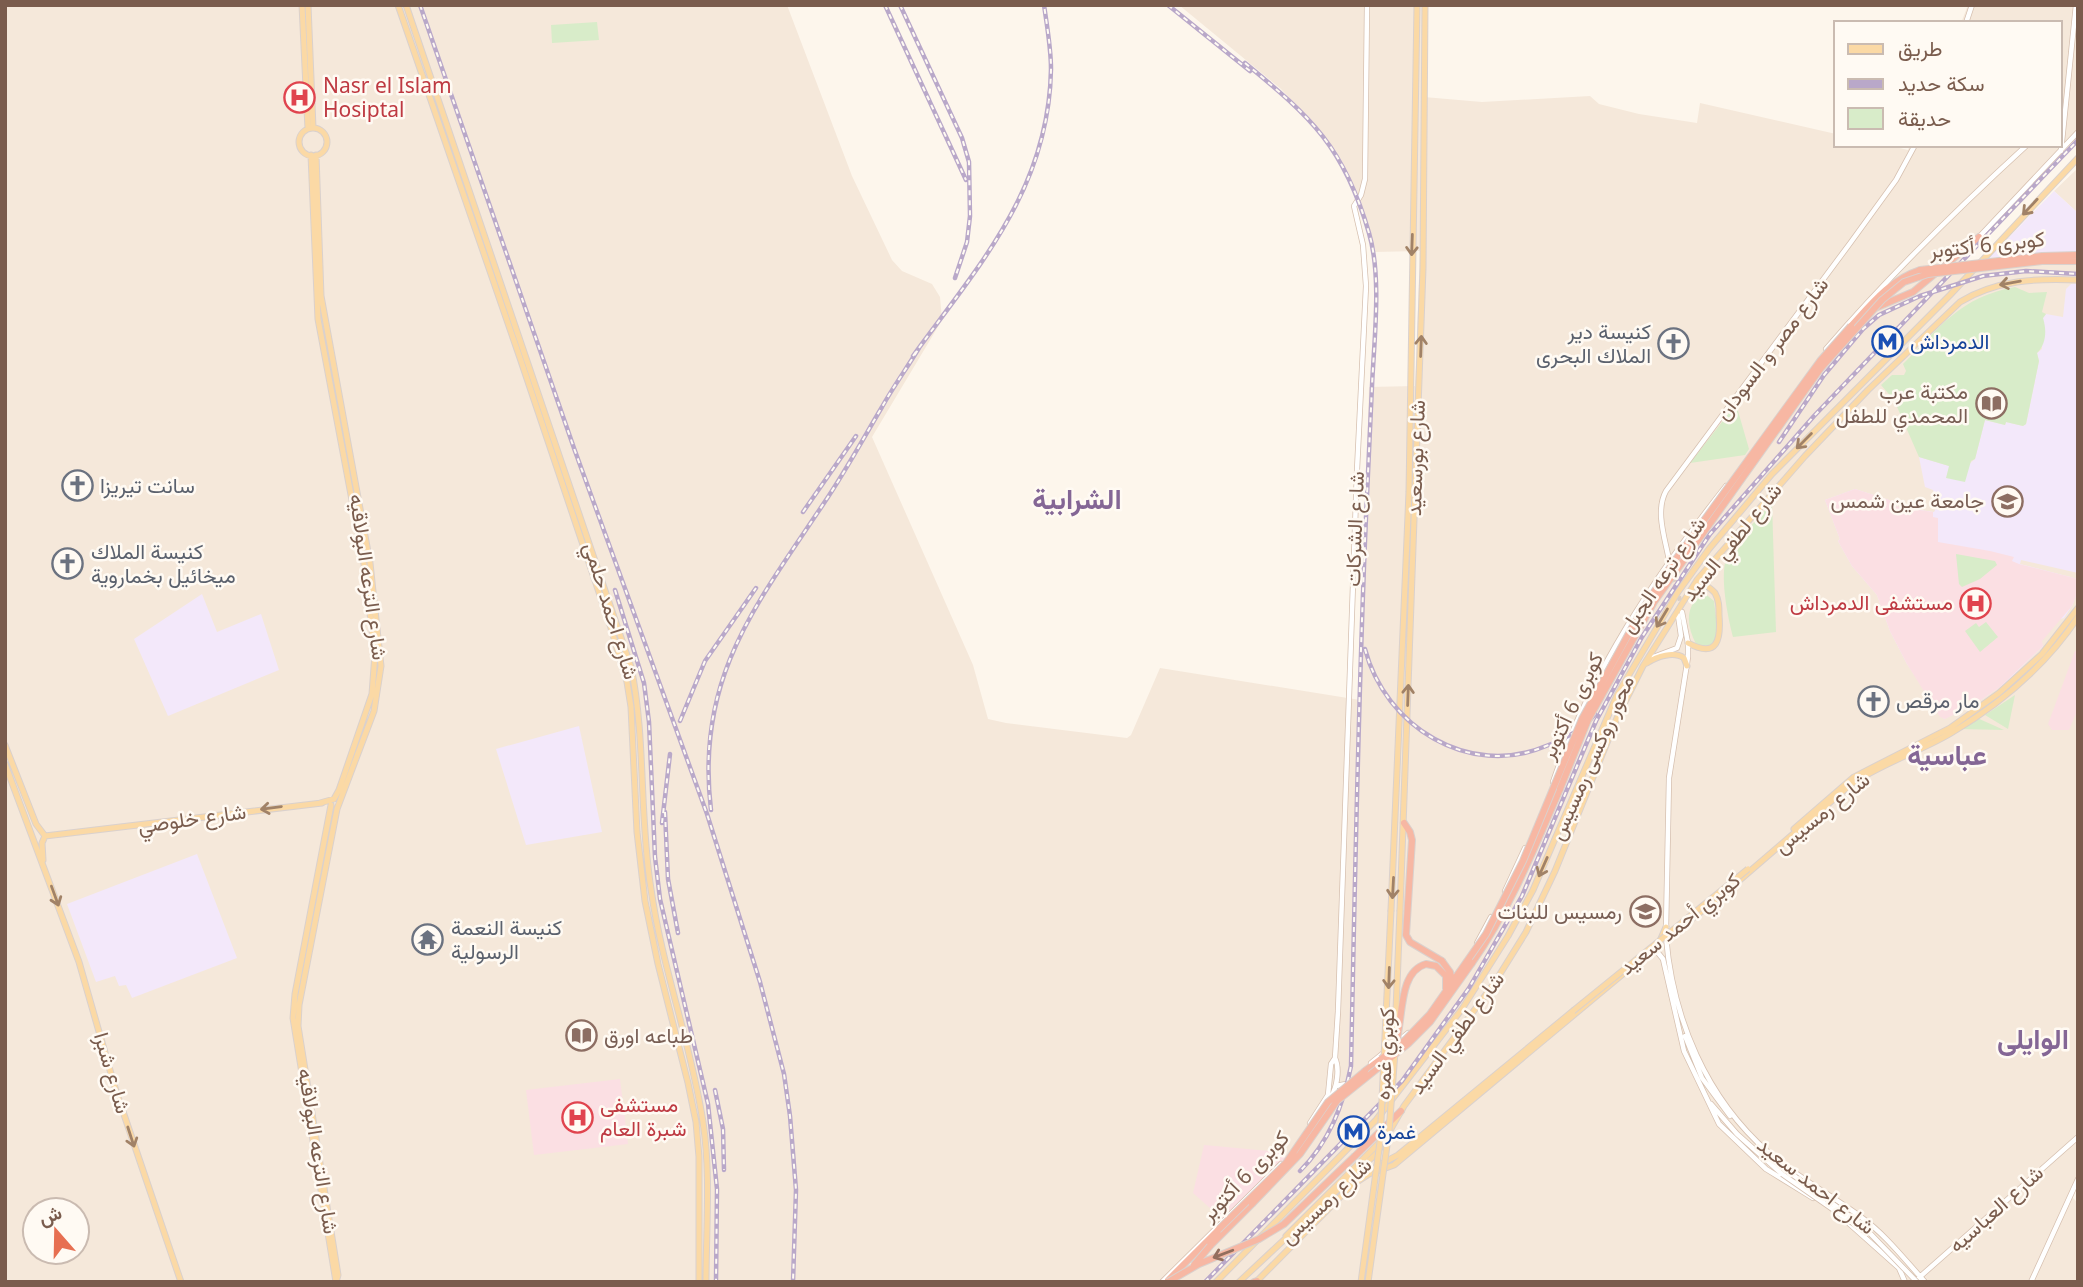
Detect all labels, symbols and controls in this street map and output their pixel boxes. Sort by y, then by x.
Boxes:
legend [1834,21,2062,147]
text: طريق [1898,34,1943,62]
text: سكة حديد [1898,69,1985,97]
place label: Nasr el Islam Hosiptal [323,71,452,123]
hospital icon: Nasr el Islam Hosiptal [283,81,317,115]
text: حديقة [1898,104,1951,132]
one-way arrow [2022,198,2039,215]
street label: كوبرى 6 أكتوبر [1927,224,2046,264]
one-way arrow [1406,233,1419,256]
street label: شارع مصر و السودان [1708,271,1835,426]
one-way arrow [1999,277,2022,290]
place label: كنيسة دير الملاك البحرى [1536,317,1651,369]
metro station icon: الدمرداش [1870,325,1904,359]
church icon: كنيسة دير الملاك البحرى [1657,327,1691,361]
place label: الدمرداش [1910,327,1990,355]
one-way arrow [1414,334,1427,357]
place label: مكتبة عرب المحمدي للطفل [1836,377,1968,433]
library icon: مكتبة عرب المحمدي للطفل [1974,387,2008,421]
street label: شارع بورسعيد [1399,399,1432,517]
one-way arrow [1796,433,1813,450]
church icon: سانت تيريزا [60,469,94,503]
place label: سانت تيريزا [100,471,195,499]
street label: شارع الشركات [1338,471,1371,587]
street label: شارع لطفي السيد [1675,476,1791,609]
district label: الشرابية [1032,479,1122,517]
school or university icon: جامعة عين شمس [1990,484,2024,518]
place label: جامعة عين شمس [1830,486,1984,514]
street label: شارع الترعه البولاقيه [342,492,395,662]
street label: شارع ترعه الجبل [1613,511,1712,639]
place label: كنيسة الملاك ميخائيل بخماروية [91,537,236,589]
street label: شارع احمد حلمي [574,539,646,684]
church icon: كنيسة الملاك ميخائيل بخماروية [51,547,85,581]
hospital icon: مستشفى الدمرداش [1959,586,1993,620]
place label: مستشفى الدمرداش [1790,588,1953,616]
one-way arrow [1655,608,1669,628]
street label: كوبرى 6 أكتوبر [1533,647,1609,765]
street label: محور روكسى رمسيس [1542,671,1640,845]
one-way arrow [1401,684,1415,707]
church icon: مار مرقص [1856,684,1890,718]
place label: مار مرقص [1896,686,1980,714]
district label: عباسية [1907,735,1987,773]
street label: شارع رمسيس [1768,765,1876,860]
street label: شارع خلوصي [136,797,248,843]
one-way arrow [261,802,283,815]
one-way arrow [1536,856,1549,877]
street label: كوبري أحمد سعيد [1613,866,1748,984]
one-way arrow [1386,877,1399,900]
one-way arrow [50,885,62,907]
school or university icon: رمسيس للبنات [1628,895,1662,929]
place label: رمسيس للبنات [1498,897,1622,925]
place label: كنيسة النعمة الرسولية [451,913,562,965]
temple icon: كنيسة النعمة الرسولية [411,923,445,957]
one-way arrow [1382,966,1395,989]
street label: شارع لطفي السيد [1402,966,1513,1102]
street label: كوبري غمره [1368,1007,1404,1101]
library icon: طباعه اورق [564,1019,598,1053]
district label: الوايلى [1997,1019,2069,1057]
place label: طباعه اورق [604,1021,693,1049]
street label: شارع شبرا [87,1029,138,1117]
street label: شارع الترعه البولاقيه [291,1066,346,1236]
place label: مستشفى شبرة العام [600,1090,686,1143]
hospital icon: مستشفى شبرة العام [560,1100,594,1134]
metro station icon: غمرة [1337,1115,1371,1149]
place label: غمرة [1377,1117,1416,1145]
street label: كوبرى 6 أكتوبر [1193,1124,1295,1228]
one-way arrow [126,1125,138,1147]
street label: شارع احمد سعيد [1751,1130,1881,1241]
street label: شارع رمسيس [1273,1151,1378,1251]
street label: شارع العباسيه [1942,1158,2049,1259]
north arrow [21,1196,91,1266]
text: ش [35,1199,66,1231]
one-way arrow [1213,1248,1235,1261]

